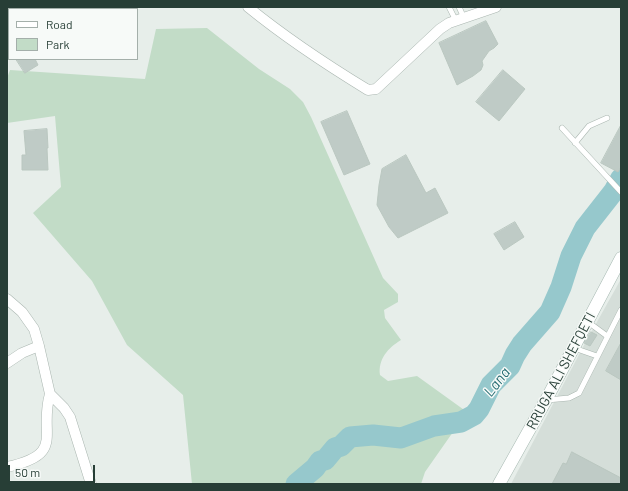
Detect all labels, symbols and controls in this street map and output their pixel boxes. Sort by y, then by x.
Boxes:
legend [8,8,138,60]
text: Road [46,17,73,31]
text: Park [46,37,70,51]
street label: RRUGA ALI SHEFQETI [523,309,599,433]
water label: Lana [480,364,514,400]
scale bar [10,457,97,483]
text: 50 m [15,465,40,479]

